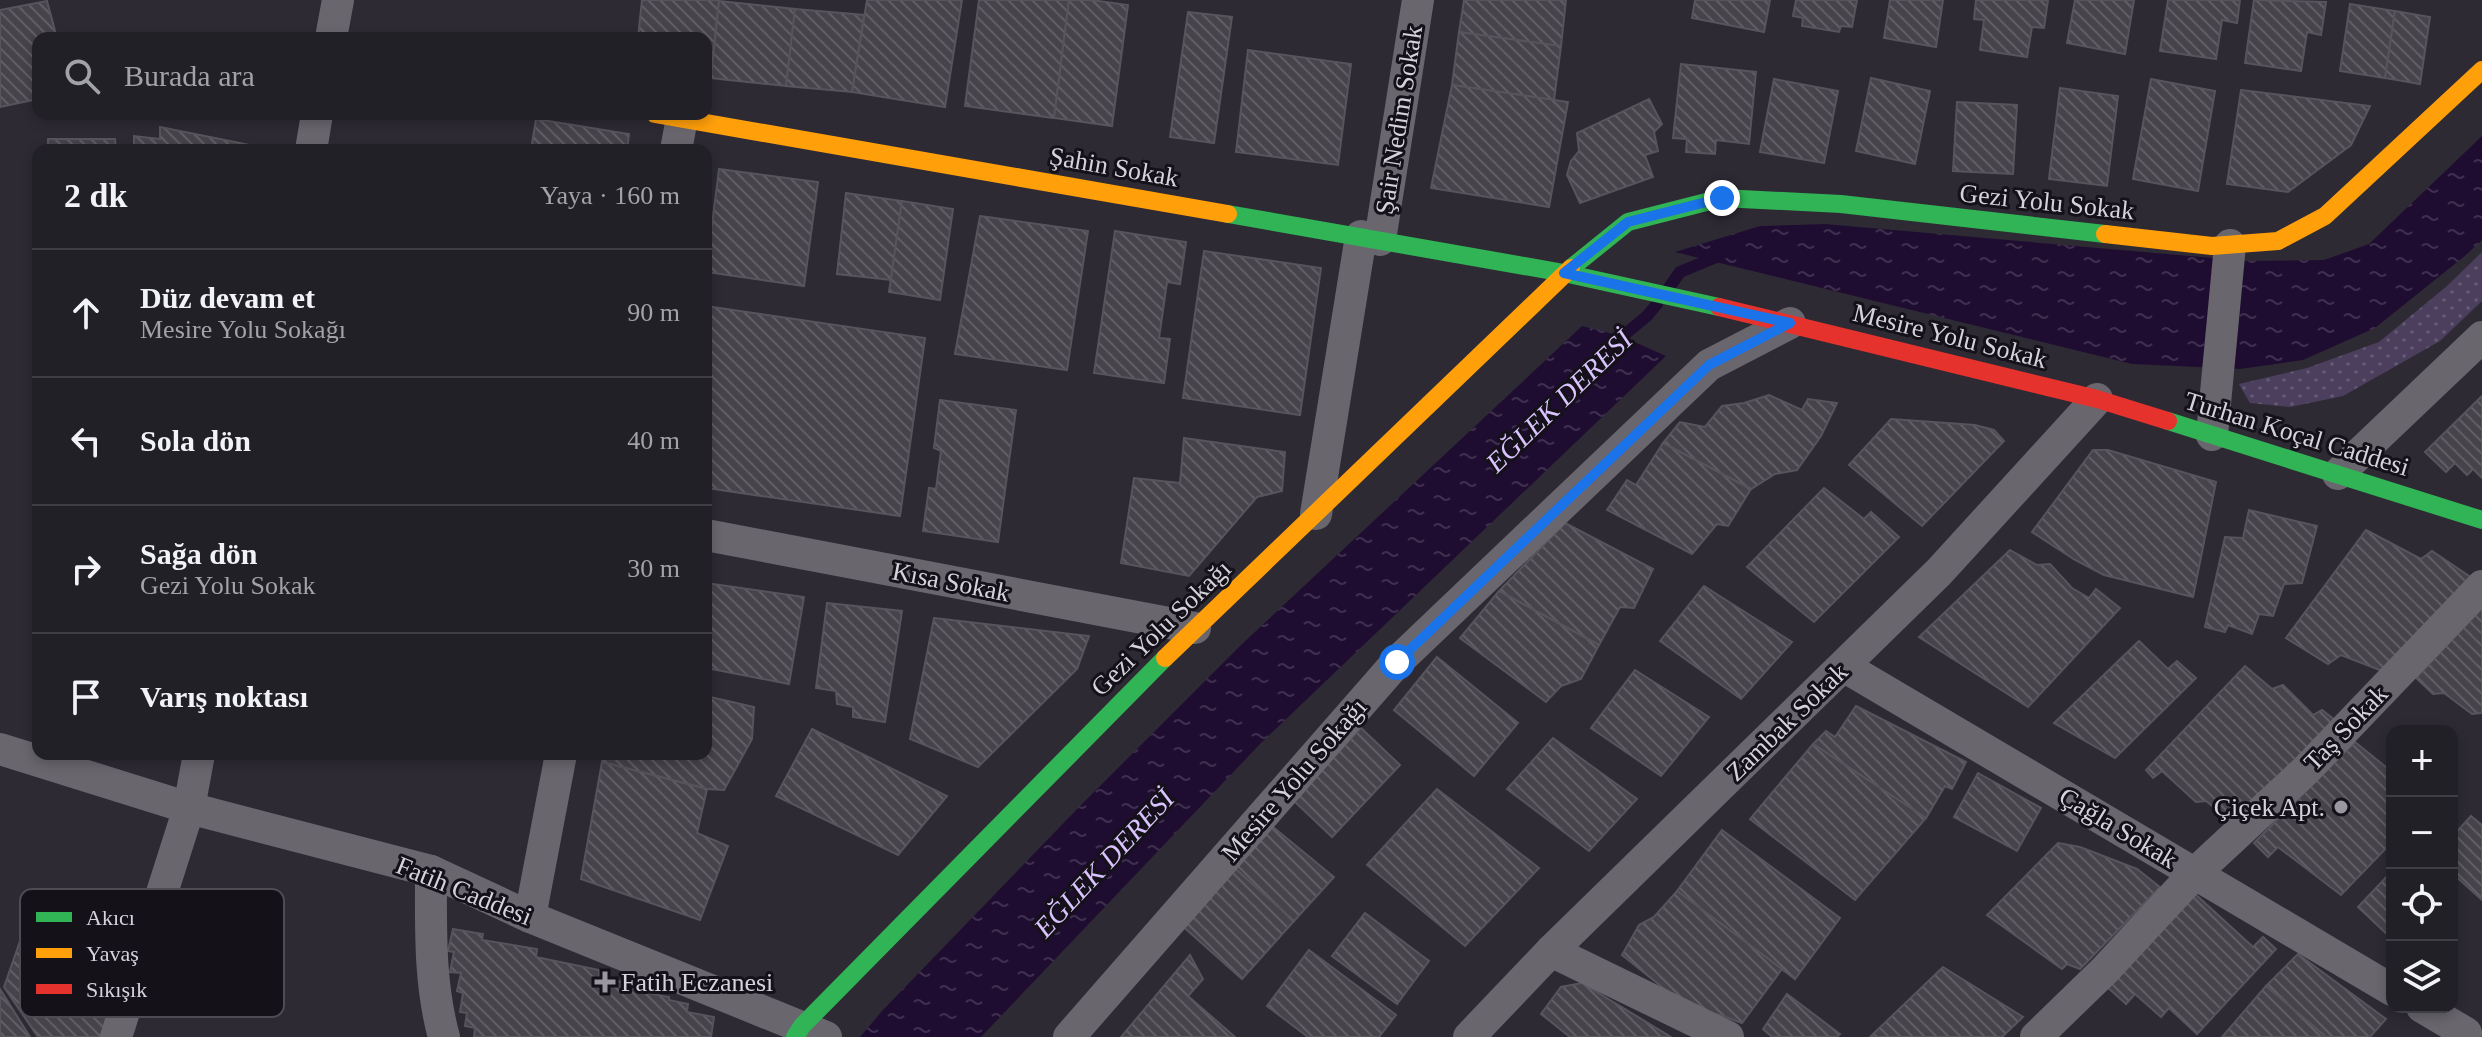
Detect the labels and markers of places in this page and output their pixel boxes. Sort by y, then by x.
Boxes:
place label: Çiçek Apt. [2214,793,2325,822]
marker: Çiçek Apt. [2332,798,2350,816]
place label: Fatih Eczanesi [621,968,773,997]
marker: Fatih Eczanesi [596,973,614,991]

